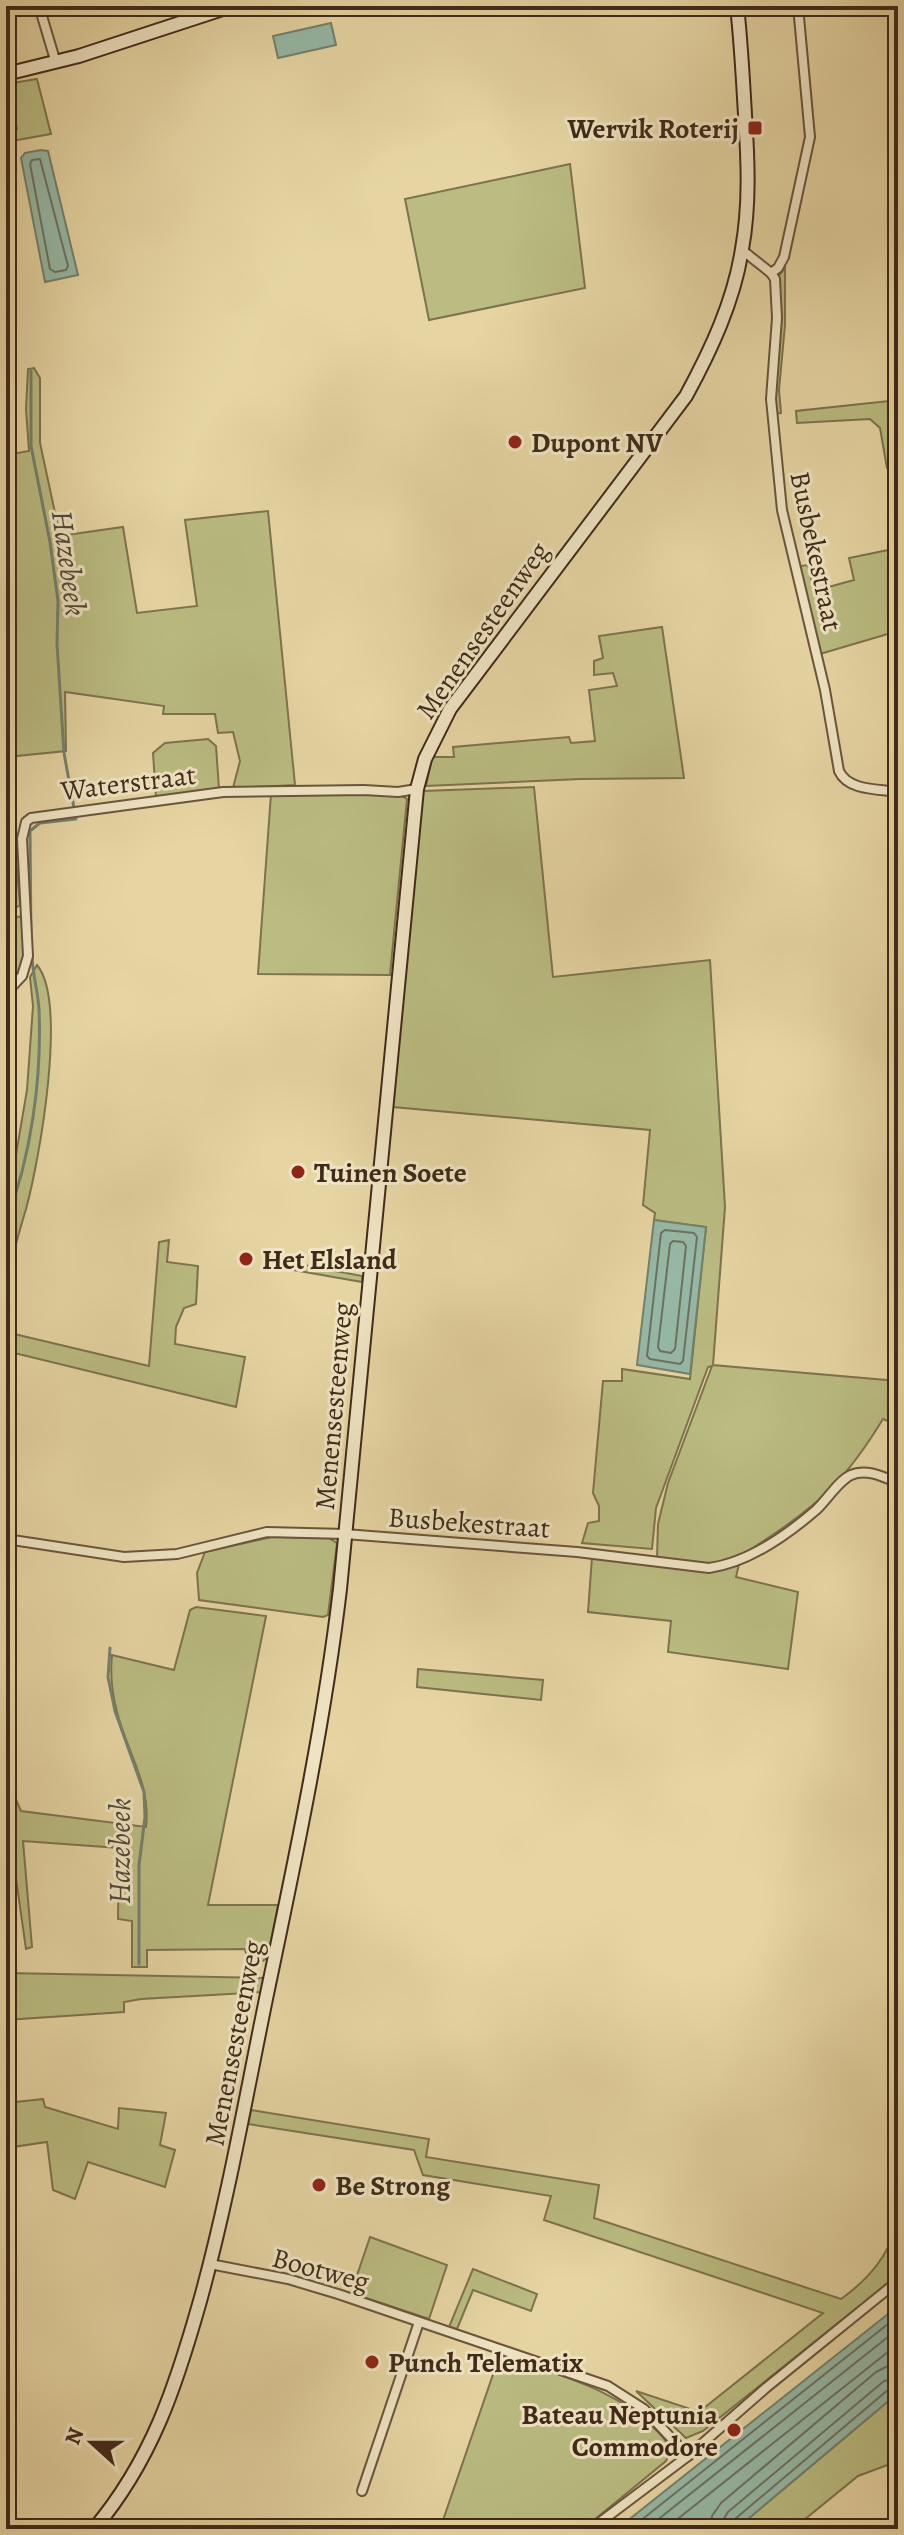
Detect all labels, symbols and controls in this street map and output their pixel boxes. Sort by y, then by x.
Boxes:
place label: Wervik Roterij [566,110,739,148]
marker: Wervik Roterij [746,119,764,137]
place label: Dupont NV [531,424,663,462]
marker: Dupont NV [506,433,524,451]
street label: Busbekestraat [781,468,851,634]
water label: Hazebeek [42,508,96,618]
street label: Menensesteenweg [407,534,558,727]
street label: Waterstraat [57,756,198,810]
place label: Tuinen Soete [314,1154,467,1192]
marker: Tuinen Soete [289,1163,307,1181]
place label: Het Elsland [262,1241,398,1279]
marker: Het Elsland [237,1250,255,1268]
street label: Menensesteenweg [306,1300,362,1512]
street label: Busbekestraat [387,1498,551,1548]
water label: Hazebeek [100,1798,140,1904]
street label: Menensesteenweg [195,1937,273,2149]
place label: Be Strong [335,2167,451,2205]
marker: Be Strong [310,2176,328,2194]
street label: Bootweg [268,2239,374,2301]
place label: Punch Telematix [388,2344,583,2382]
marker: Punch Telematix [363,2353,381,2371]
place label: Bateau Neptunia Commodore [521,2396,718,2466]
north arrow [52,2403,132,2483]
marker: Bateau Neptunia Commodore [725,2421,743,2439]
text: N [57,2423,91,2449]

